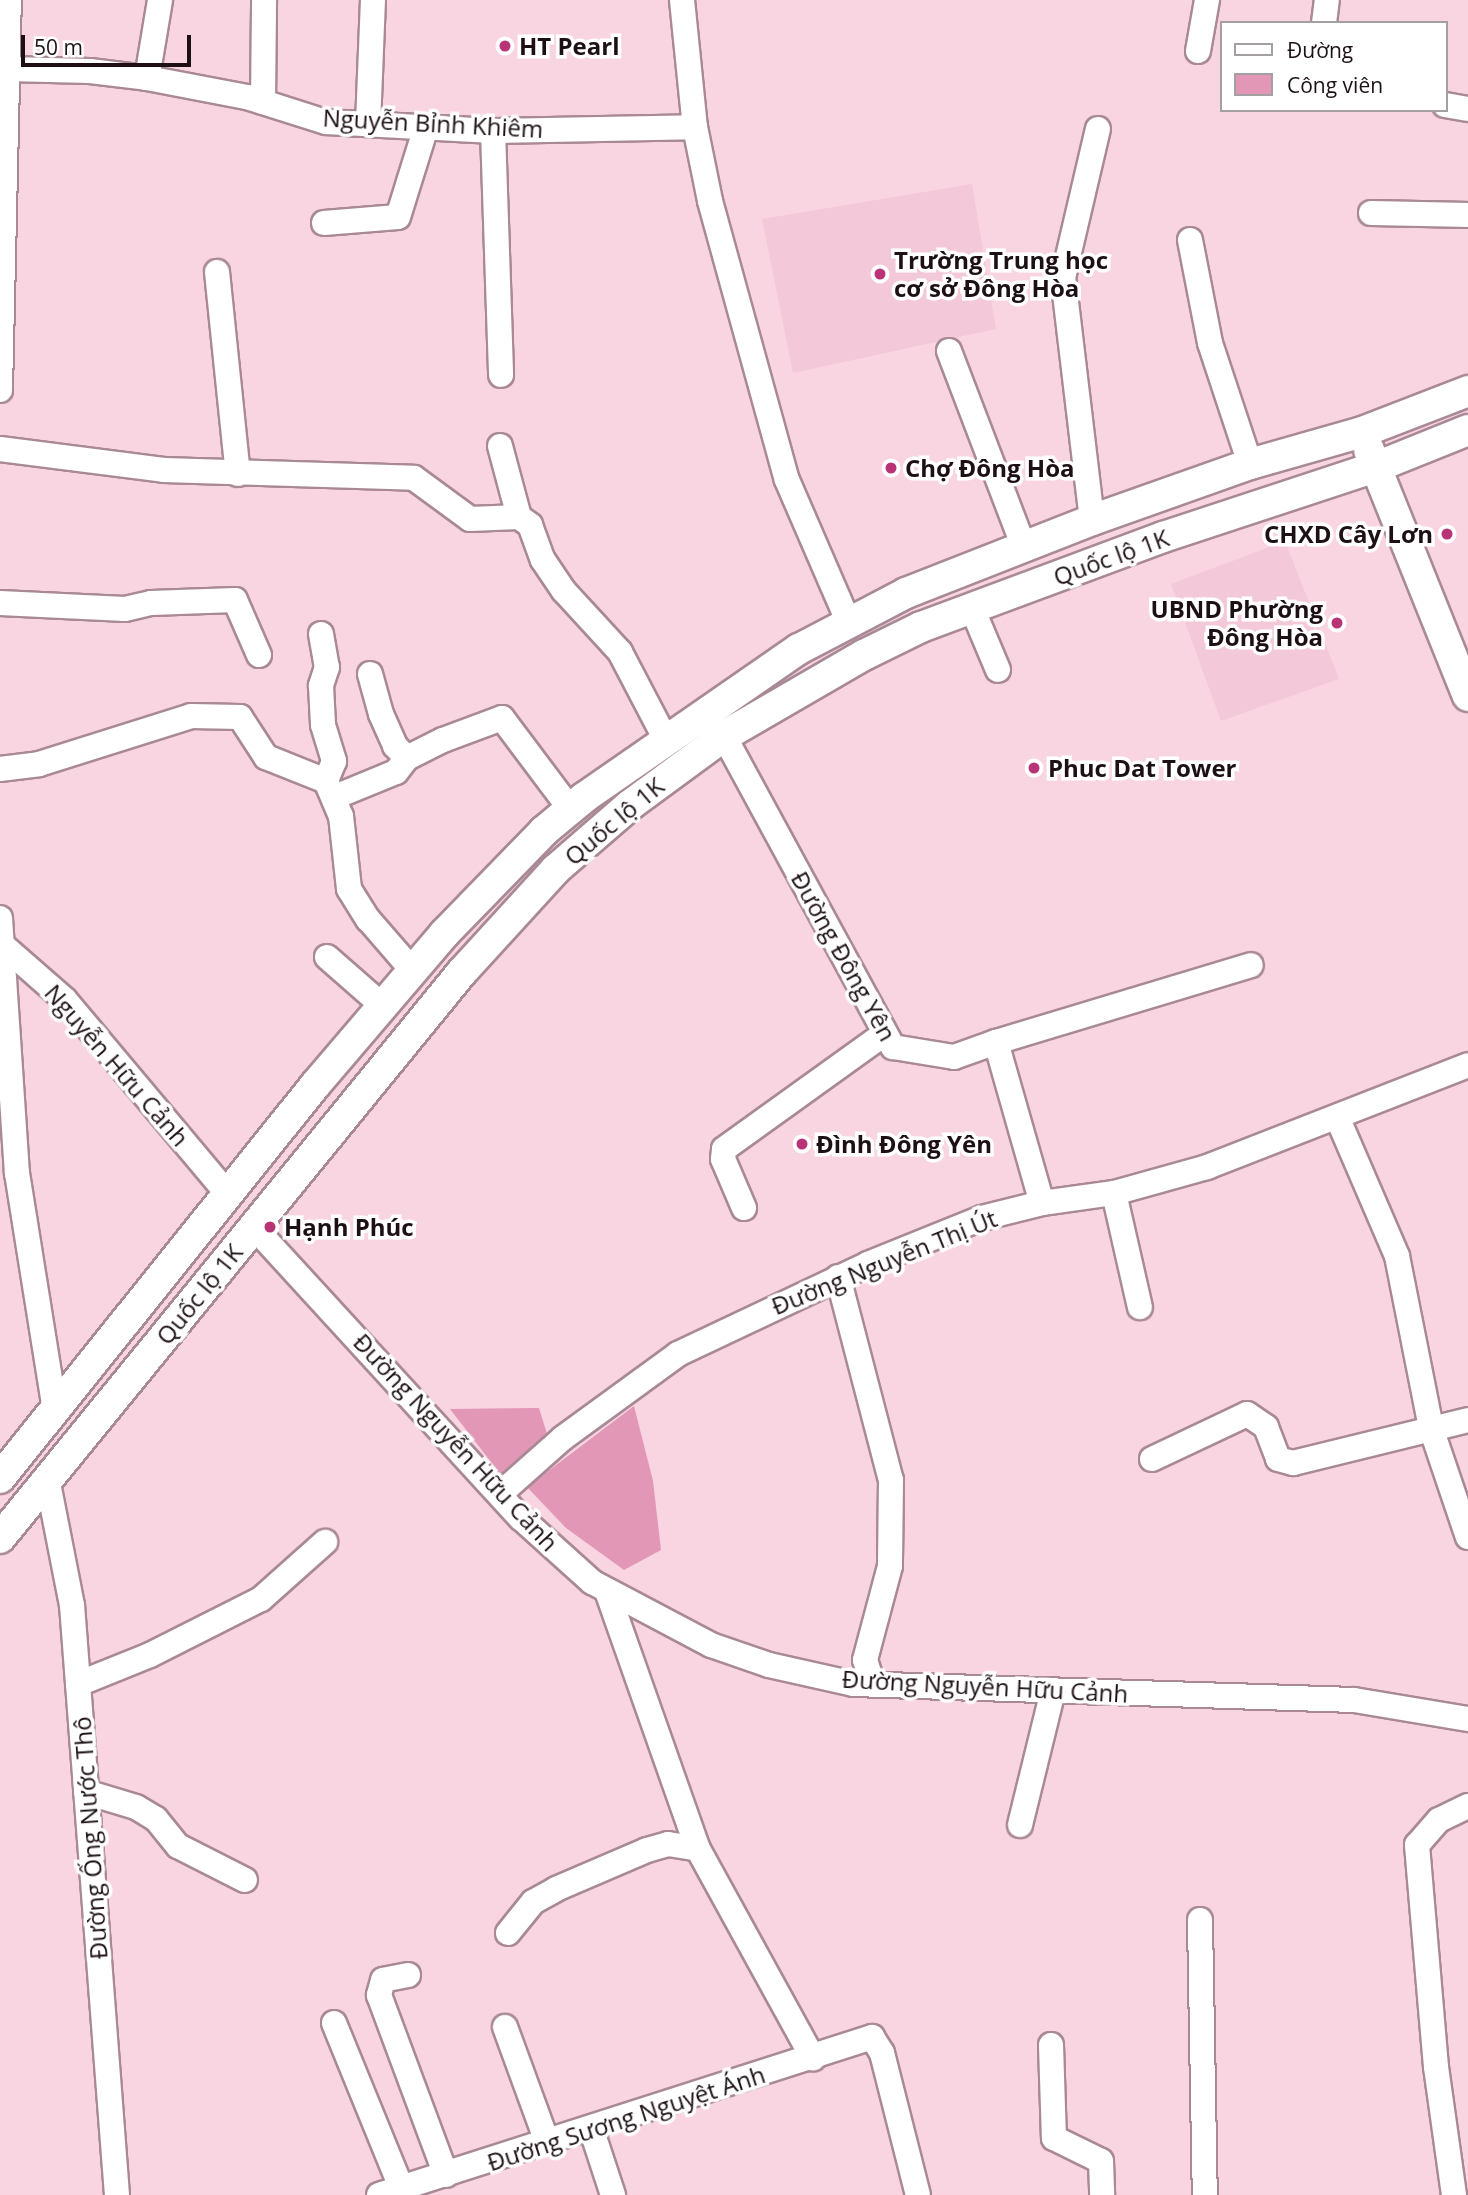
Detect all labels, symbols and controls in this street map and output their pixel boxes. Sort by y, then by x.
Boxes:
scale bar [24,21,194,65]
legend [1220,21,1447,112]
place label: HT Pearl [519,32,619,60]
text: 50 m [34,33,83,61]
text: Đường [1287,36,1353,64]
marker: HT Pearl [497,38,513,54]
text: Công viên [1287,71,1383,99]
street label: Nguyễn Bỉnh Khiêm [322,103,544,143]
place label: Trường Trung học cơ sở Đông Hòa [894,246,1108,302]
marker: Trường Trung học cơ sở Đông Hòa [872,266,888,282]
place label: Chợ Đông Hòa [905,454,1075,482]
marker: Chợ Đông Hòa [883,460,899,476]
place label: CHXD Cây Lơn [1264,520,1433,548]
street label: Quốc lộ 1K [1049,523,1173,591]
marker: CHXD Cây Lơn [1439,526,1455,542]
place label: UBND Phường Đông Hòa [1151,595,1323,651]
marker: UBND Phường Đông Hòa [1329,615,1345,631]
place label: Phuc Dat Tower [1048,754,1236,782]
marker: Phuc Dat Tower [1026,760,1042,776]
street label: Quốc lộ 1K [559,771,669,871]
street label: Đường Đông Yên [785,866,903,1046]
street label: Nguyễn Hữu Cảnh [39,978,195,1152]
place label: Đình Đông Yên [816,1130,992,1158]
marker: Đình Đông Yên [794,1136,810,1152]
street label: Đường Nguyễn Thị Út [767,1204,1001,1320]
place label: Hạnh Phúc [284,1213,414,1241]
marker: Hạnh Phúc [262,1219,278,1235]
street label: Quốc lộ 1K [150,1238,248,1350]
street label: Đường Nguyễn Hữu Cảnh [348,1327,564,1557]
street label: Đường Nguyễn Hữu Cảnh [841,1664,1129,1708]
street label: Đường Ống Nước Thô [67,1716,113,1960]
street label: Đường Sương Nguyệt Ánh [483,2059,769,2177]

